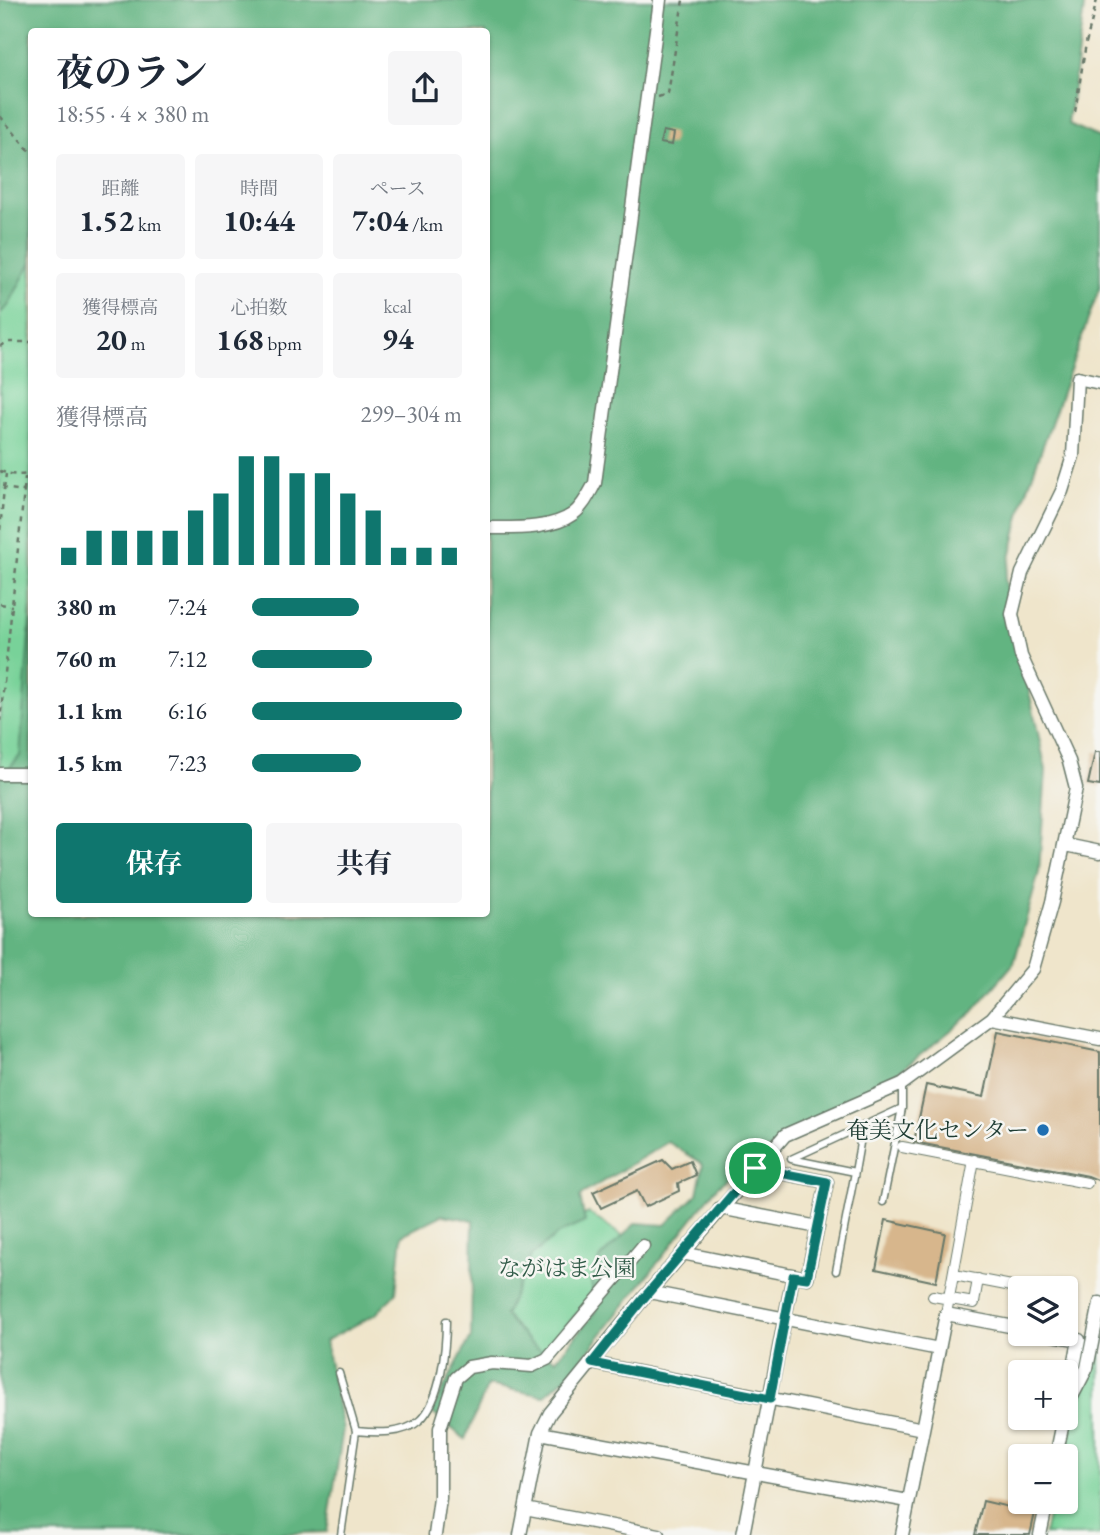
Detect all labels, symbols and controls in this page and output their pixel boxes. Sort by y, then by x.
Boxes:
text: 夜のラン [56,48,208,97]
button: share [388,51,462,125]
text: 18:55 · 4 × 380 m [56,99,209,129]
text: 距離 [101,176,139,201]
text: 時間 [240,176,278,201]
text: ペース [370,176,426,201]
text: 1.52 [79,201,134,240]
text: 10:44 [223,201,295,240]
text: 7:04 [352,201,408,240]
text: km [134,212,162,237]
text: /km [408,212,443,237]
text: kcal [383,294,412,319]
text: 獲得標高 [82,295,158,320]
text: 心拍数 [230,295,288,320]
text: 94 [382,319,414,358]
text: 20 [95,320,127,359]
text: 168 [216,320,264,359]
text: m [127,331,146,356]
text: bpm [264,331,302,356]
text: 299–304 m [361,399,462,429]
text: 獲得標高 [56,402,148,432]
text: 380 m [56,592,117,622]
text: 7:24 [168,592,207,622]
text: 760 m [56,644,117,674]
text: 7:12 [168,644,207,674]
text: 1.1 km [56,696,123,726]
text: 6:16 [168,696,207,726]
text: 1.5 km [56,748,123,778]
text: 7:23 [168,748,207,778]
button: 保存 [56,823,252,903]
button: 共有 [266,823,462,903]
place label: 奄美文化センター [846,1115,1029,1145]
marker: 奄美文化センター [1035,1122,1051,1138]
pin [725,1138,785,1198]
icon: arrive [736,1149,774,1187]
park label: ながはま公園 [498,1253,636,1283]
map controls [1008,1276,1078,1514]
button: layers [1008,1276,1078,1346]
button: + [1008,1360,1078,1430]
button: − [1008,1444,1078,1514]

